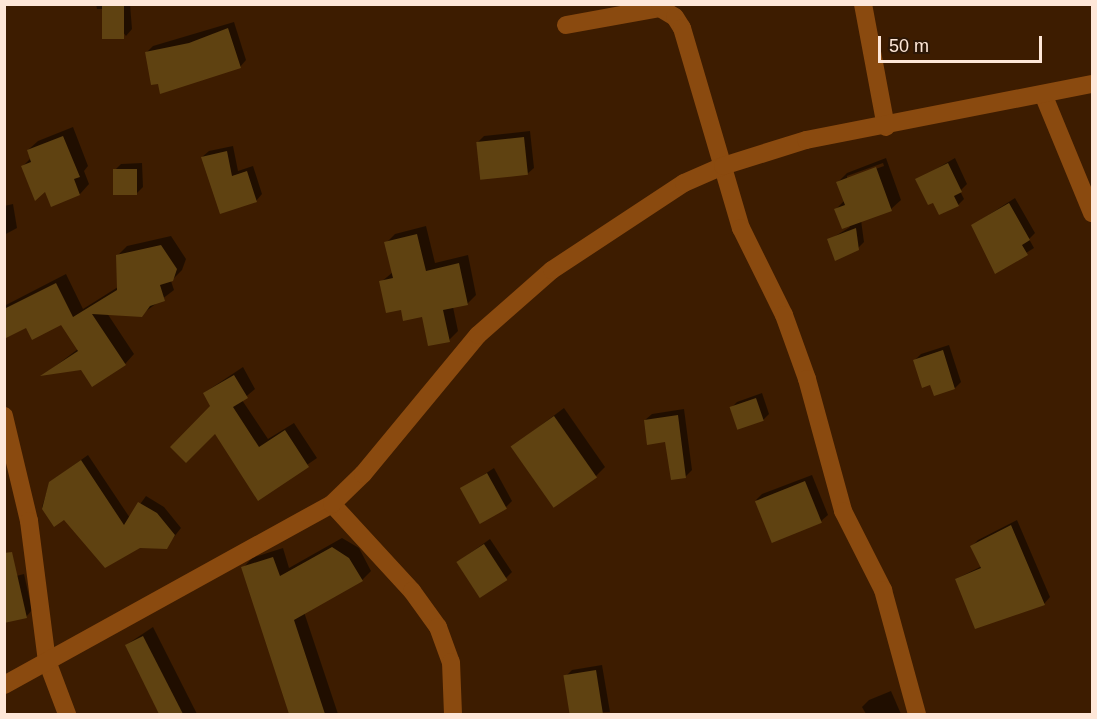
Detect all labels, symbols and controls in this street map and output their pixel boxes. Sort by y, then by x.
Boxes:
scale bar [881,24,1044,62]
text: 50 m [889,36,929,56]

